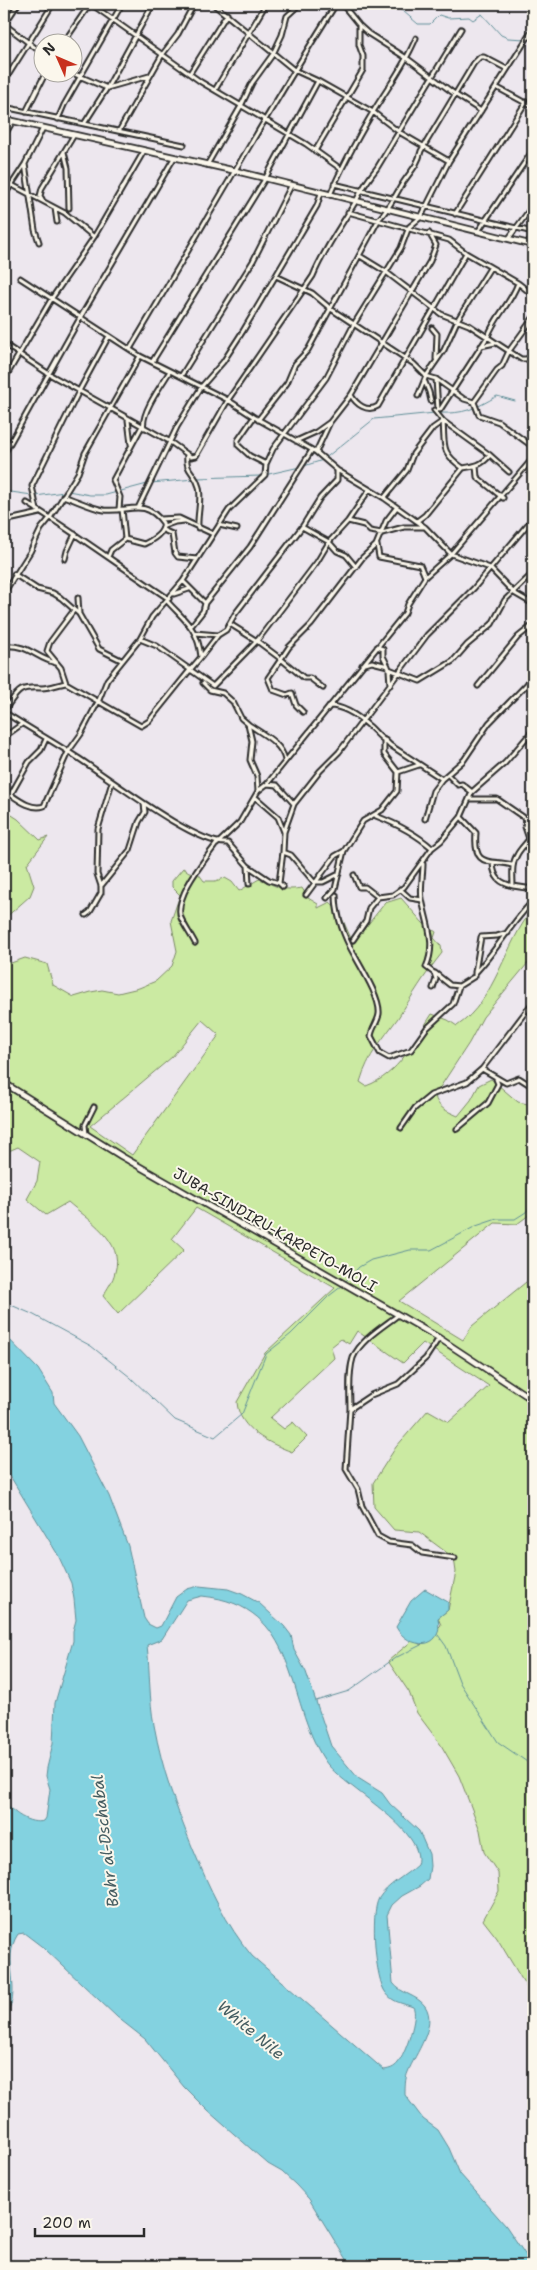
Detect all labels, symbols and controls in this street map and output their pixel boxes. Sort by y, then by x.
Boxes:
north arrow [32,32,82,82]
text: N [39,39,59,59]
street label: JUBA-SINDIRU-KARPETO-MOLI [169,1163,381,1297]
water label: Bahr al-Dschabal [86,1773,124,1909]
water label: White Nile [213,1996,289,2064]
scale bar [35,2205,144,2237]
text: 200 m [42,2213,91,2233]

